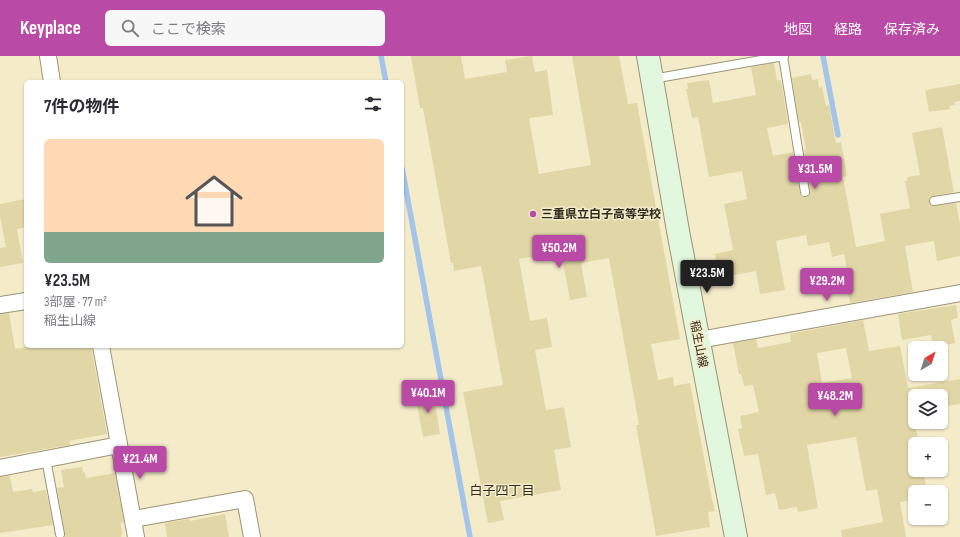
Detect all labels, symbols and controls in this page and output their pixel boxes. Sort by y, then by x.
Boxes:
search box [105,10,385,46]
text: Keyplace [20,17,81,40]
icon: search [119,17,141,39]
text: ここで検索 [151,20,226,39]
text: 地図 [784,21,812,38]
text: 経路 [834,21,862,38]
text: 保存済み [884,21,940,38]
icon: filters [362,93,384,115]
text: 7件の物件 [44,97,119,117]
pin: ¥31.5M [782,156,848,190]
text: ¥31.5M [798,161,832,177]
icon: home [178,165,250,237]
place label: 三重県立白子高等学校 [541,207,661,222]
marker: 三重県立白子高等学校 [528,209,538,219]
pin: ¥50.2M [526,235,592,269]
text: ¥50.2M [541,240,577,256]
pin: ¥23.5M [674,260,740,294]
text: ¥23.5M [689,265,725,281]
pin: ¥29.2M [794,268,860,302]
text: ¥23.5M [44,271,90,291]
text: ¥29.2M [809,273,845,289]
text: 3部屋 · 77 m² [44,294,107,310]
text: 稲生山線 [44,313,96,329]
street label: 稲生山線 [687,319,710,369]
north arrow [908,341,948,381]
map controls [908,341,948,525]
pin: ¥40.1M [395,380,461,414]
pin: ¥48.2M [802,383,868,417]
text: ¥40.1M [411,385,445,401]
text: ¥48.2M [817,388,853,404]
button: layers [908,389,948,429]
button: + [908,437,948,477]
pin: ¥21.4M [107,446,173,480]
text: ¥21.4M [122,451,158,467]
district label: 白子四丁目 [469,483,535,499]
button: − [908,485,948,525]

